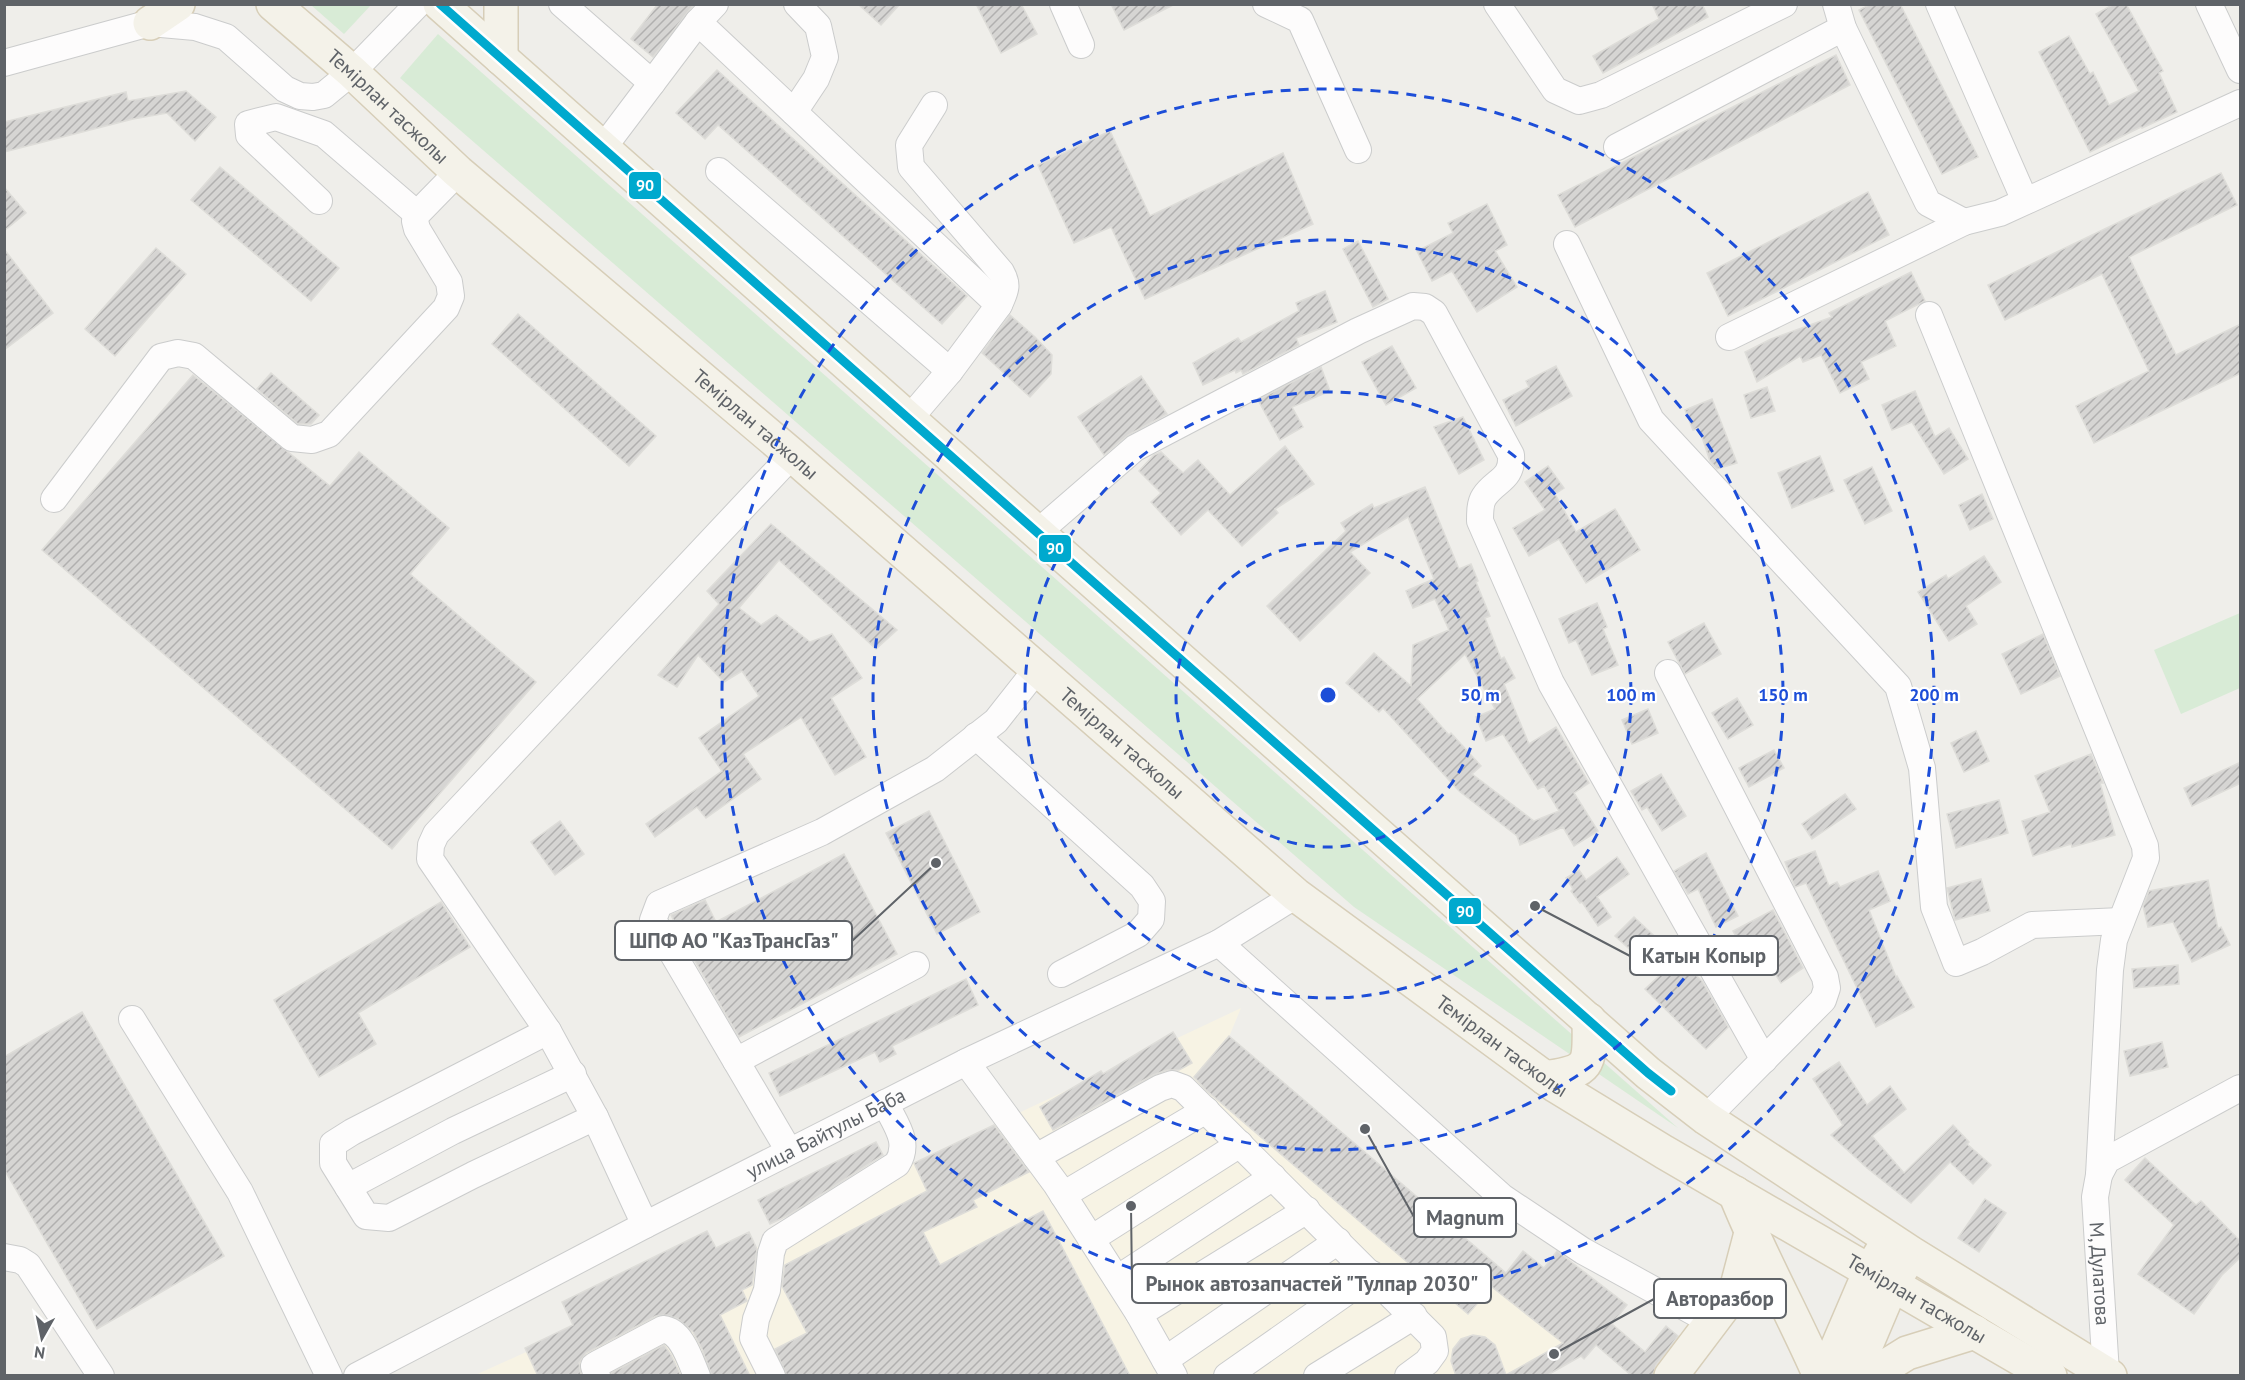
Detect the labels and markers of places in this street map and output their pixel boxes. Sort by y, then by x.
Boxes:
centre of rings [1318,685,1338,705]
callout: ШПФ АО "КазТрансГаз" [615,921,852,960]
callout: Катын Копыр [1630,936,1778,975]
callout: Magnum [1414,1198,1516,1237]
callout: Рынок автозапчастей "Тулпар 2030" [1132,1264,1491,1303]
callout: Авторазбор [1654,1279,1786,1318]

